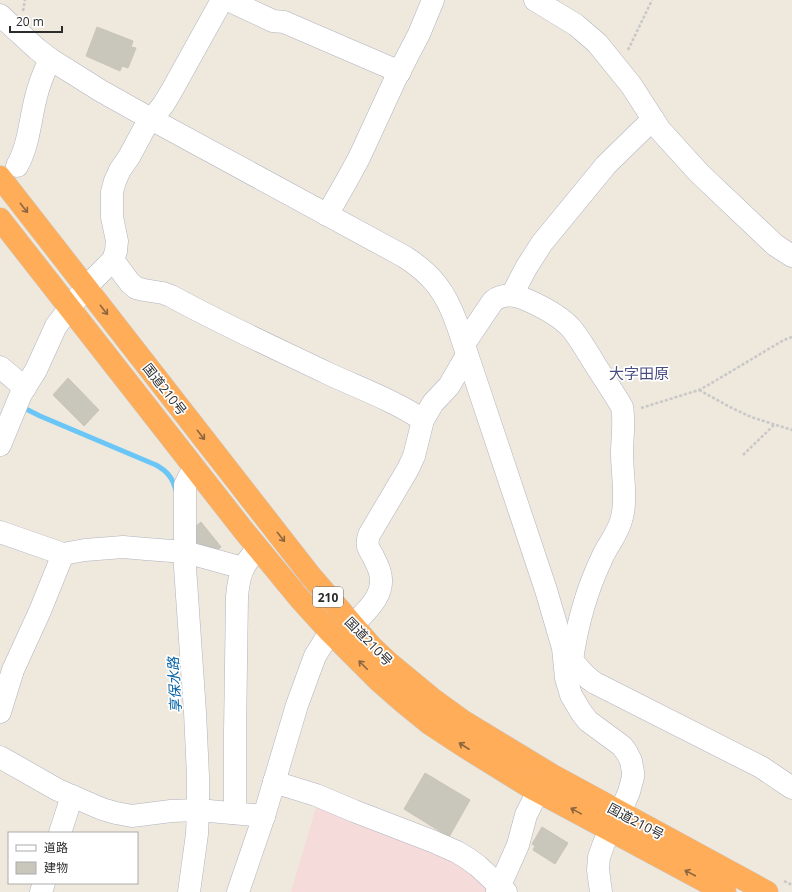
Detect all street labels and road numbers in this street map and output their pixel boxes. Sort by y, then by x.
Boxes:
street label: 国道210号 [139,359,191,419]
road number: 210 [313,587,343,607]
street label: 国道210号 [341,613,397,669]
street label: 国道210号 [605,799,667,843]

